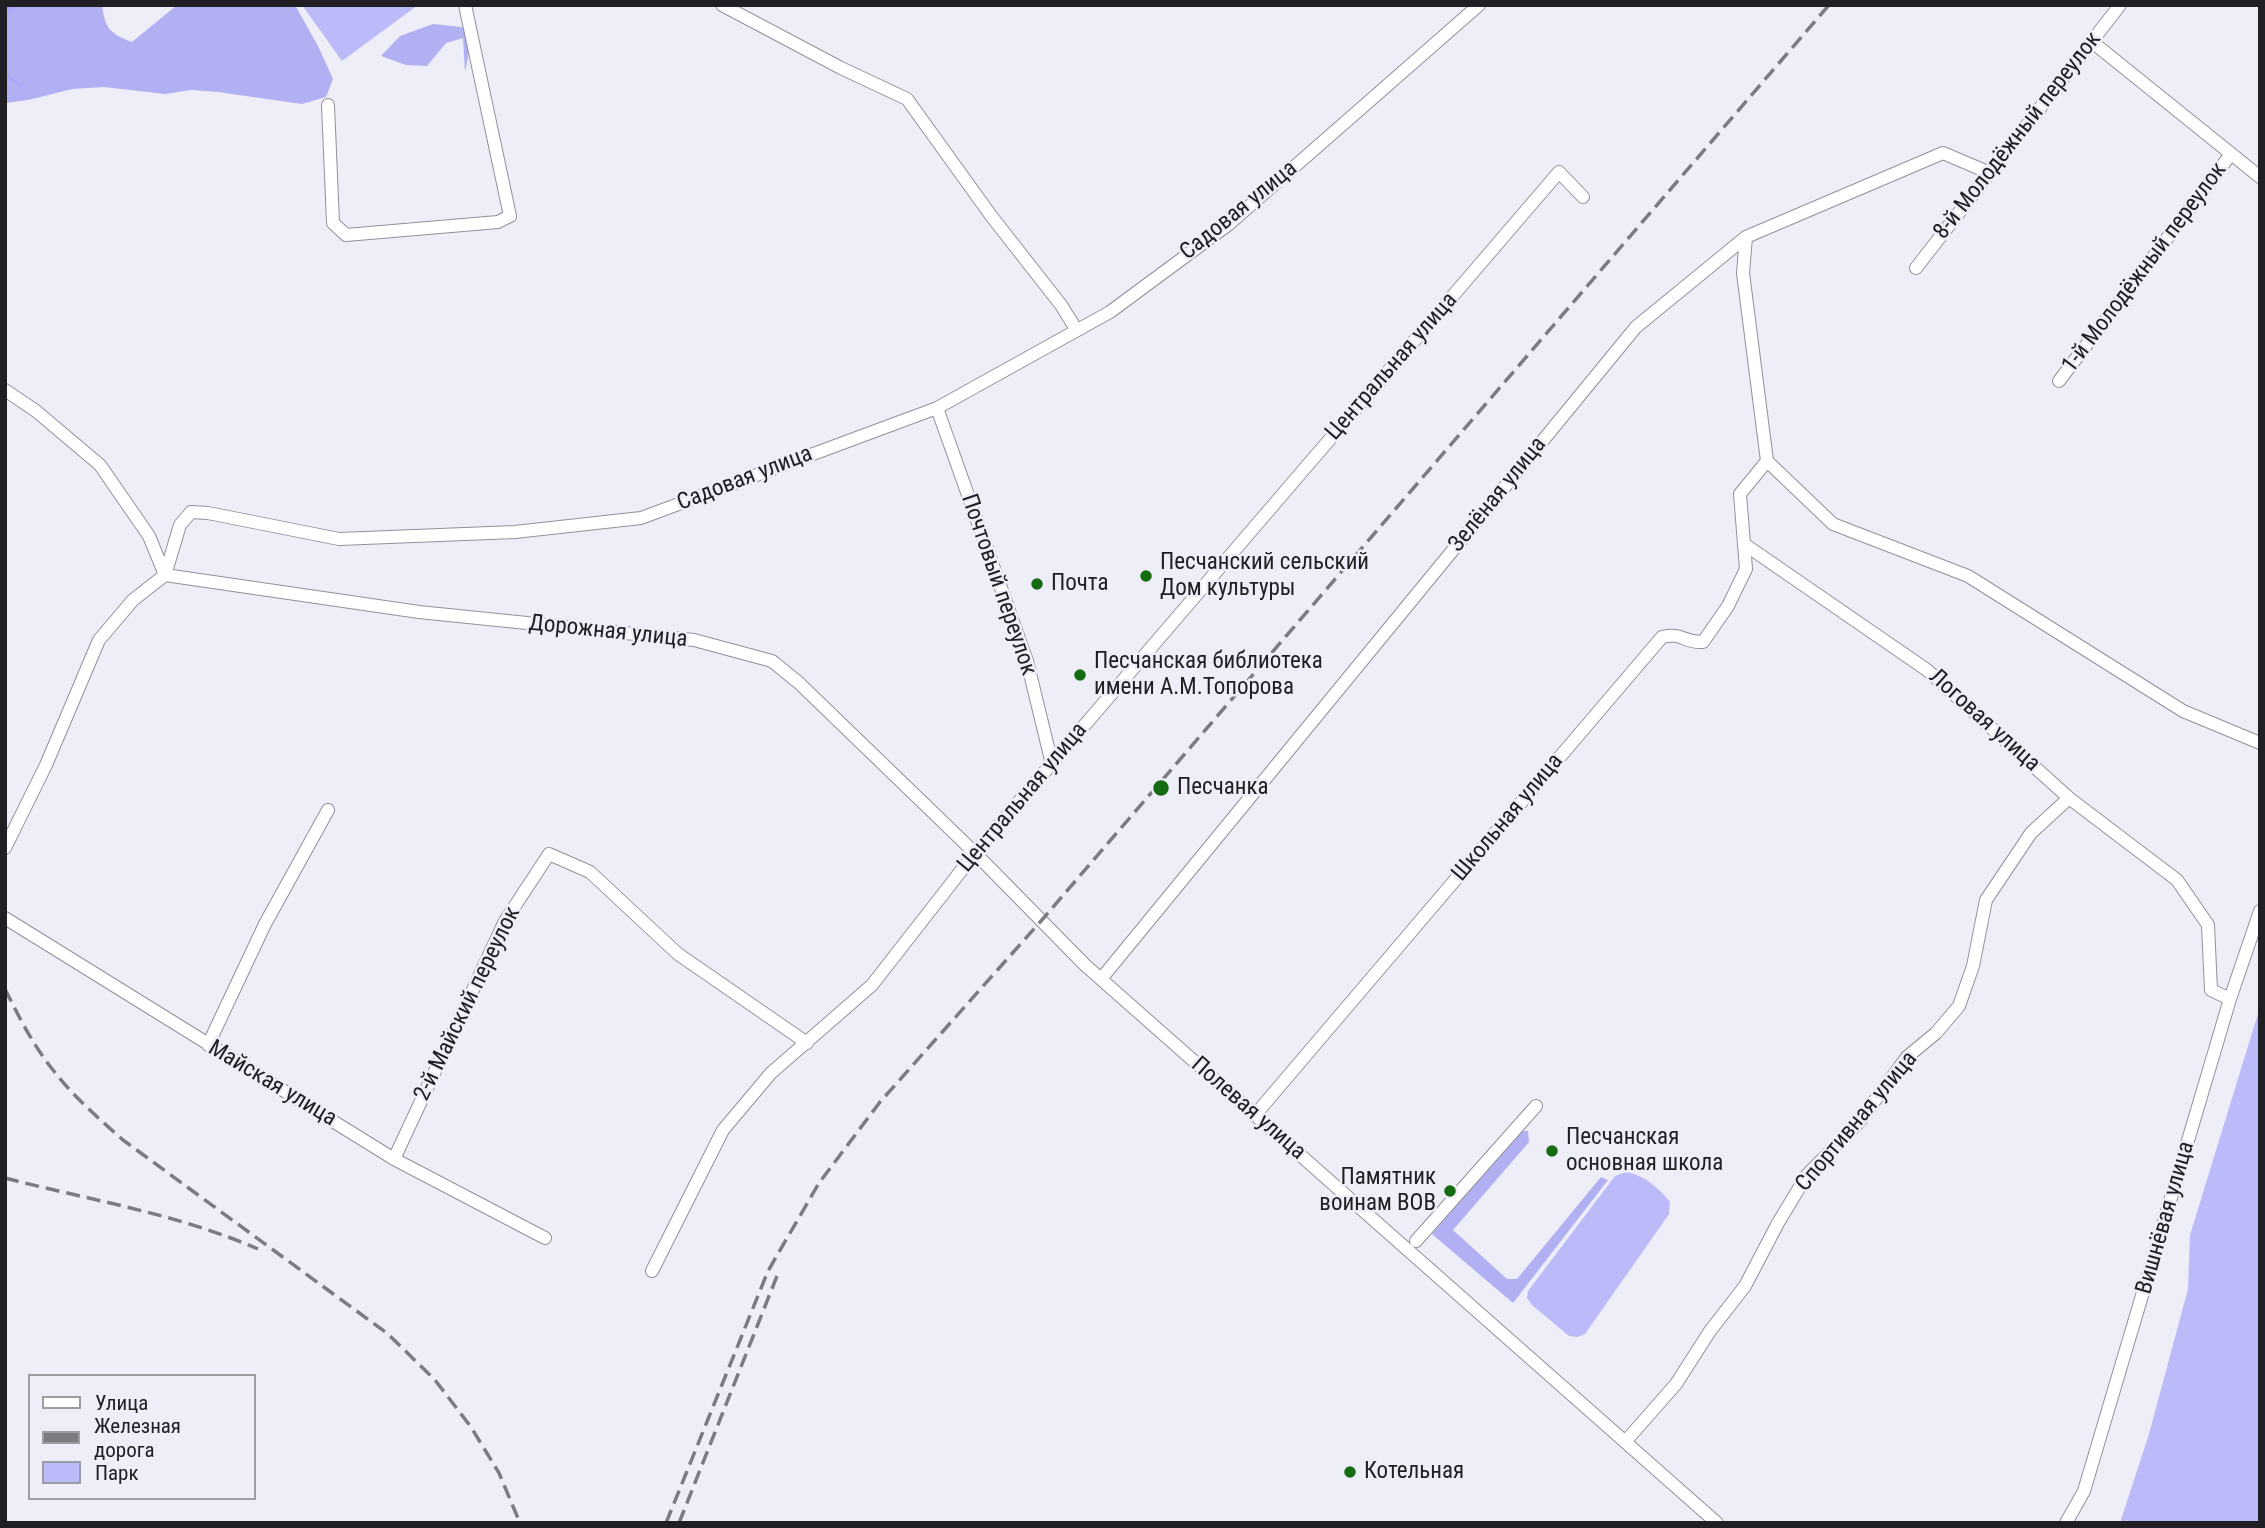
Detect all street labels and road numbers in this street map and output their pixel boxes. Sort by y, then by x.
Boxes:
street label: 8-й Молодёжный переулок [1928,27,2108,245]
street label: Садовая улица [1175,155,1303,267]
street label: 1-й Молодёжный переулок [2057,158,2233,378]
street label: Центральная улица [1320,287,1464,447]
street label: Зелёная улица [1443,432,1553,558]
street label: Садовая улица [674,441,816,517]
street label: Почтовый переулок [954,491,1042,679]
street label: Дорожная улица [527,610,689,654]
street label: Логовая улица [1923,664,2045,778]
street label: Центральная улица [952,718,1094,878]
street label: Школьная улица [1447,748,1569,888]
street label: 2-й Майский переулок [409,902,527,1106]
street label: Майская улица [203,1035,341,1133]
street label: Спортивная улица [1790,1046,1924,1198]
street label: Полевая улица [1185,1052,1311,1166]
street label: Вишнёвая улица [2131,1138,2201,1298]

